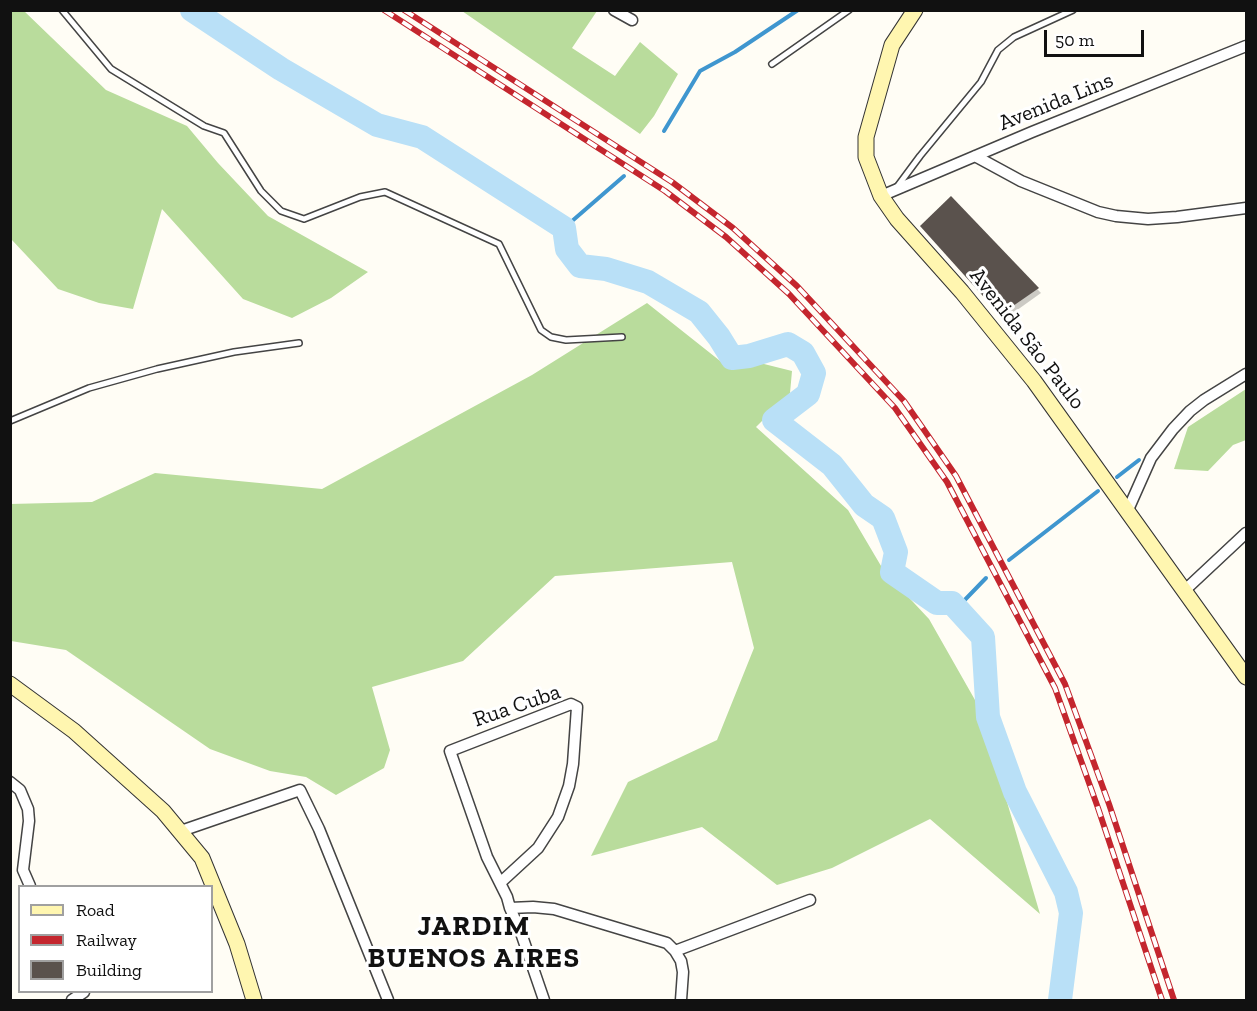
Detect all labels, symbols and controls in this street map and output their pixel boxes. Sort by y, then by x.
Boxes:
scale bar [1047,18,1148,56]
text: 50 m [1055,29,1094,51]
street label: Avenida Lins [995,67,1117,137]
street label: Avenida São Paulo [964,263,1090,415]
street label: Rua Cuba [470,679,564,733]
legend [18,885,213,993]
text: Road [76,899,115,921]
district label: JARDIM BUENOS AIRES [367,910,581,976]
text: Railway [76,929,137,951]
text: Building [76,959,142,981]

